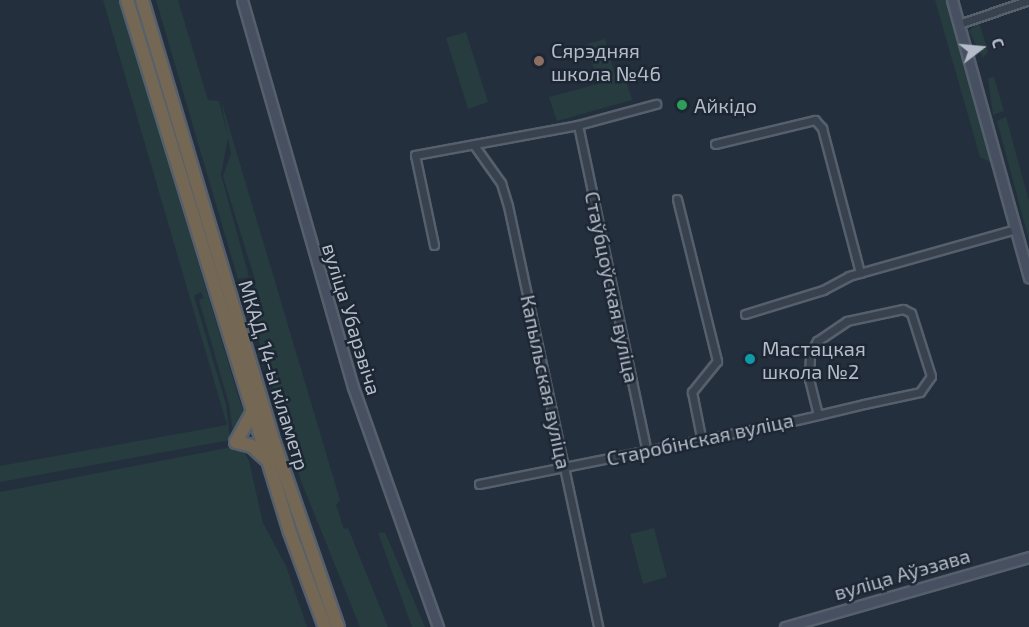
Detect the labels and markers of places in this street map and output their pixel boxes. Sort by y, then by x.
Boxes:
place label: Сярэдняя школа №46 [551,38,661,85]
marker: Сярэдняя школа №46 [532,54,546,68]
place label: Айкідо [694,93,757,117]
marker: Айкідо [675,98,689,112]
place label: Мастацкая школа №2 [762,336,866,383]
marker: Мастацкая школа №2 [743,352,757,366]

